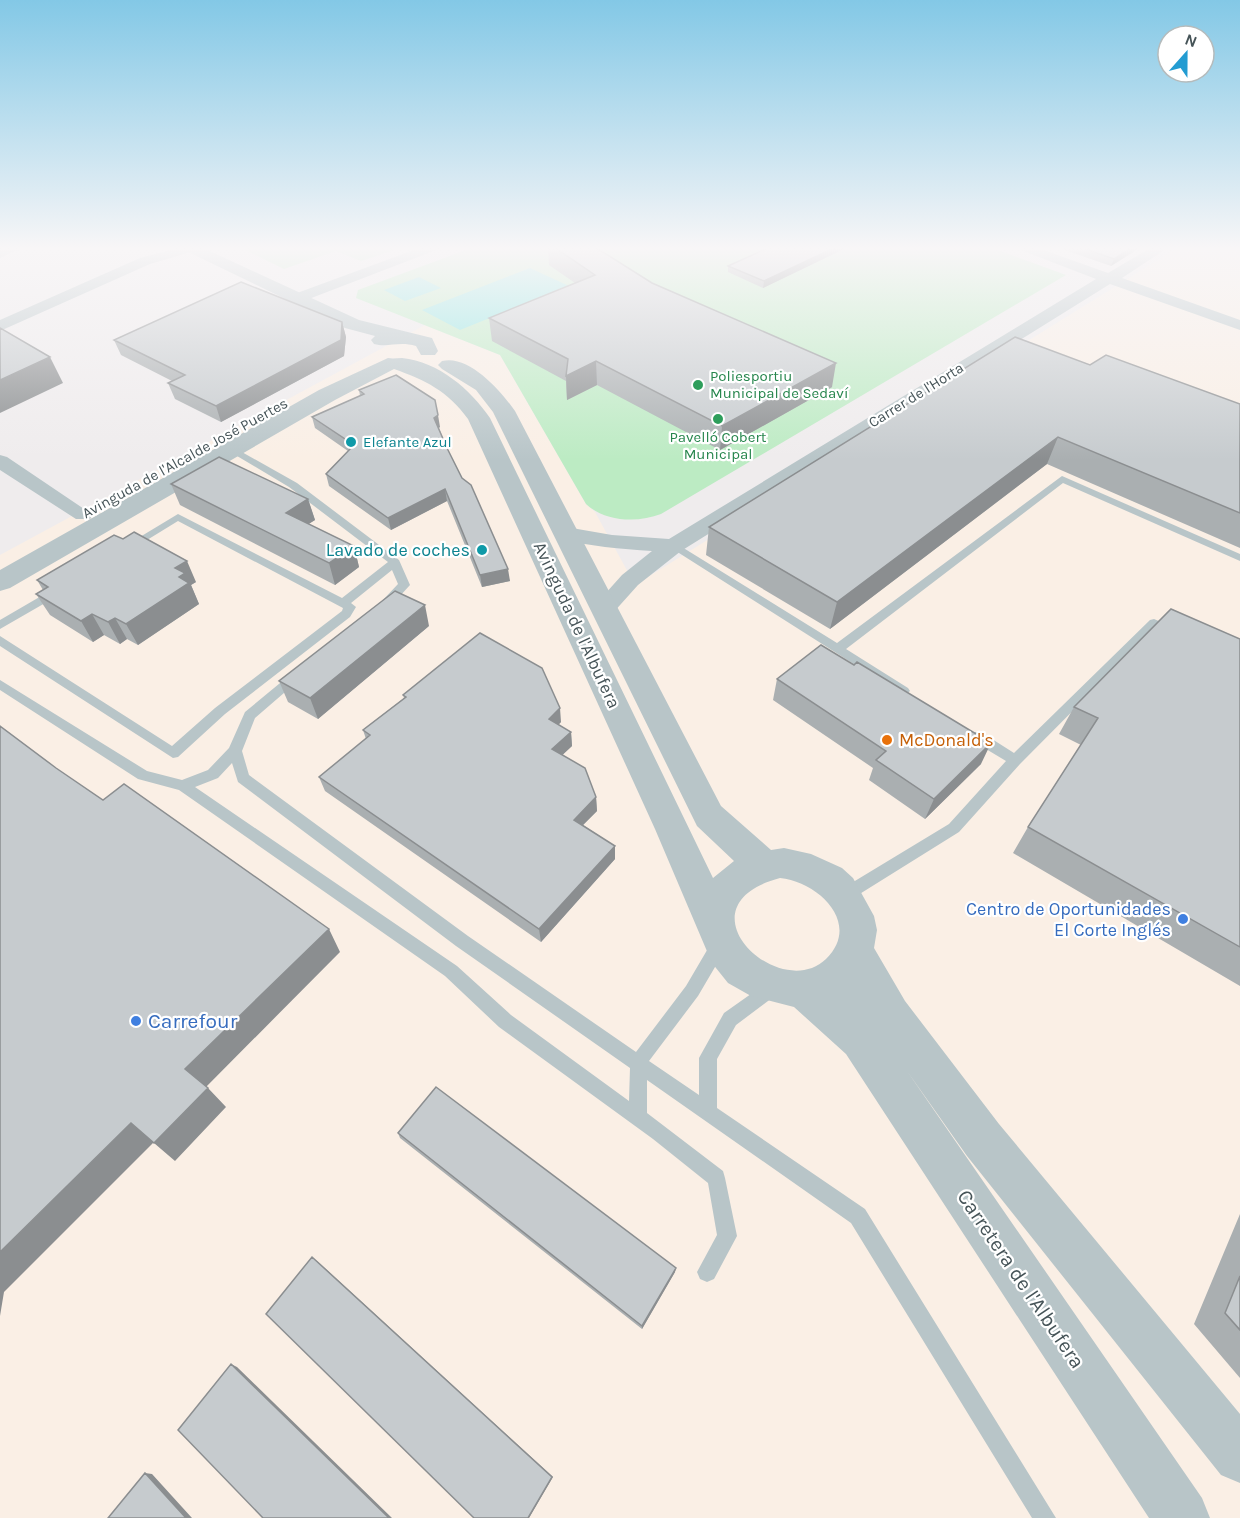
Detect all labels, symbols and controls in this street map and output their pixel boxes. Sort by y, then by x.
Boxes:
north arrow [1156,24,1216,84]
text: N [1182,30,1200,51]
street label: Carrer de l'Horta [865,359,967,431]
place label: Poliesportiu Municipal de Sedaví [710,367,849,402]
marker: Poliesportiu Municipal de Sedaví [691,378,705,392]
street label: Avinguda de l'Alcalde José Puertes [79,394,291,522]
marker: Pavelló Cobert Municipal [711,412,725,426]
place label: Pavelló Cobert Municipal [669,428,767,463]
place label: Elefante Azul [363,433,452,451]
marker: Elefante Azul [344,435,358,449]
street label: Avinguda de l'Albufera [529,538,625,712]
place label: Lavado de coches [326,539,470,561]
marker: Lavado de coches [475,543,489,557]
place label: McDonald's [899,729,994,751]
marker: McDonald's [880,733,894,747]
place label: Centro de Oportunidades El Corte Inglés [966,898,1171,941]
marker: Centro de Oportunidades El Corte Inglés [1176,912,1190,926]
place label: Carrefour [148,1009,238,1033]
marker: Carrefour [129,1014,143,1028]
street label: Carretera de l'Albufera [952,1185,1090,1373]

